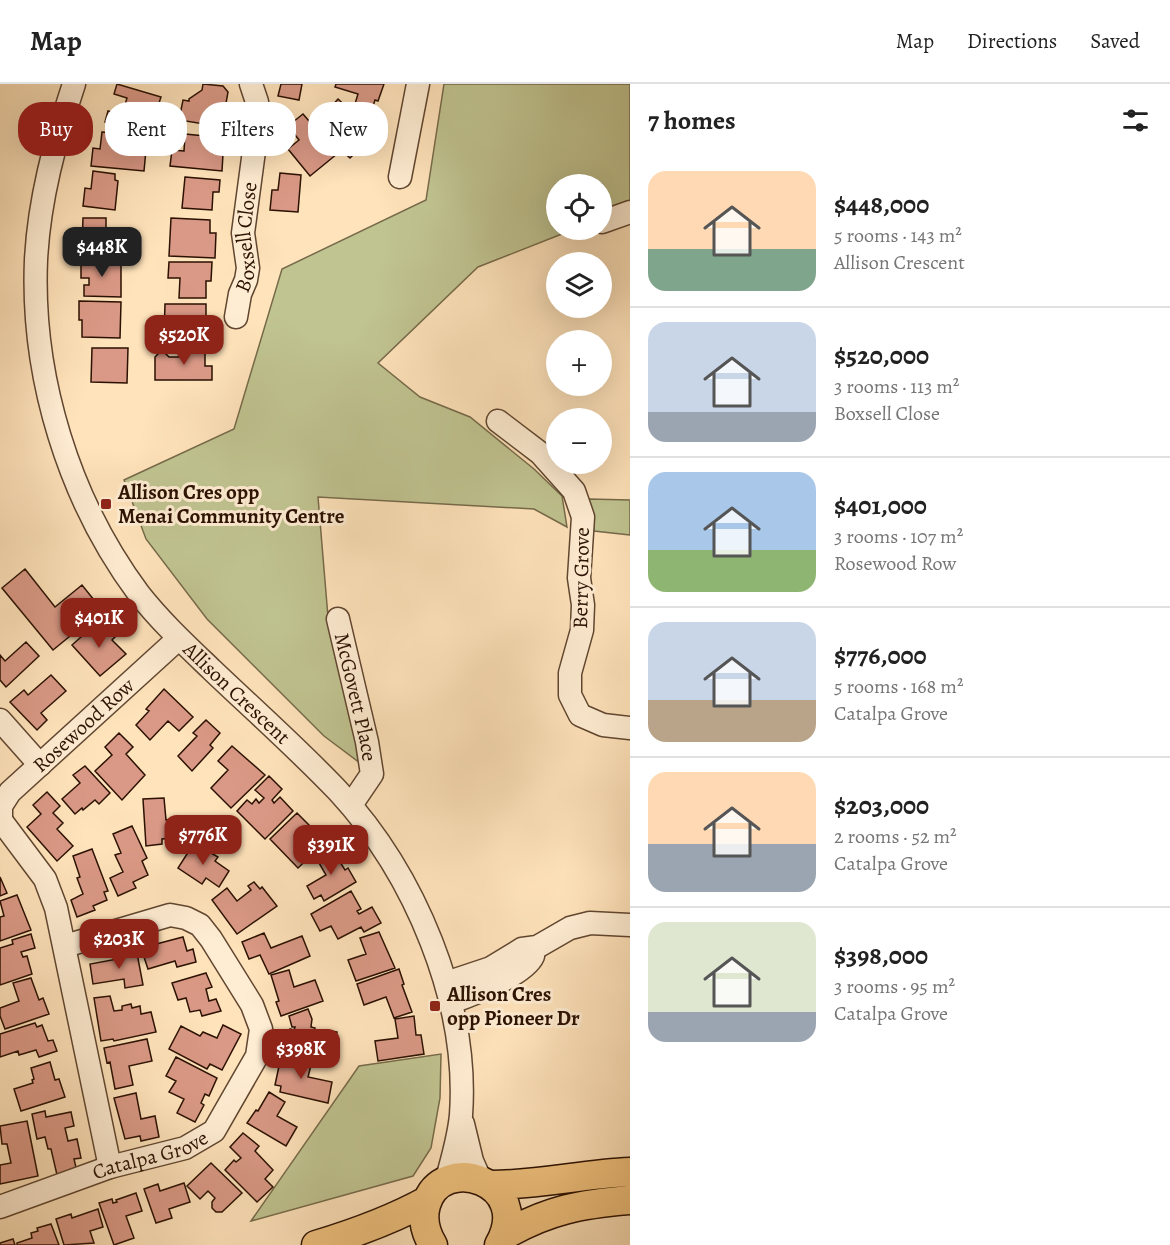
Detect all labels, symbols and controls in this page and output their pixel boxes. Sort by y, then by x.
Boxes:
text: Map [30,22,82,60]
text: Map [896,27,934,55]
text: Directions [967,27,1057,55]
text: Saved [1090,27,1140,55]
chip: Buy [18,102,93,156]
chip: Rent [105,102,187,156]
chip: Filters [199,102,296,156]
chip: New [308,102,388,156]
text: 7 homes [648,103,736,138]
icon: filters [1119,104,1152,137]
map controls [546,174,612,474]
button: locate [546,174,612,240]
street label: Boxsell Close [228,180,264,297]
text: $448,000 [834,187,929,222]
icon: home [696,195,768,267]
text: 5 rooms · 143 m² [834,222,962,249]
pin: $448K [60,227,144,278]
text: $448K [77,233,127,260]
text: Allison Crescent [834,249,965,276]
button: layers [546,252,612,318]
pin: $520K [142,315,226,366]
text: $520K [159,321,209,348]
button: + [546,330,612,396]
text: $520,000 [834,338,929,373]
icon: home [696,346,768,418]
text: 3 rooms · 113 m² [834,373,959,400]
text: Boxsell Close [834,400,940,427]
button: − [546,408,612,474]
place label: Allison Cres opp Menai Community Centre [117,478,345,530]
text: $401,000 [834,488,927,523]
icon: home [696,496,768,568]
marker: Allison Cres opp Menai Community Centre [99,497,113,511]
text: 3 rooms · 107 m² [834,523,963,550]
street label: Berry Grove [566,527,596,629]
text: Rosewood Row [834,550,956,577]
pin: $401K [57,598,141,649]
text: $401K [74,604,124,631]
street label: McGovett Place [328,630,384,763]
street label: Allison Crescent [176,635,296,750]
text: $776,000 [834,638,927,673]
icon: home [696,646,768,718]
street label: Rosewood Row [27,671,141,779]
text: 5 rooms · 168 m² [834,673,963,700]
text: Catalpa Grove [834,700,948,727]
text: $203,000 [834,788,929,823]
icon: home [696,796,768,868]
pin: $776K [161,815,245,866]
text: $776K [179,821,227,848]
text: 2 rooms · 52 m² [834,823,957,850]
pin: $391K [289,825,373,876]
text: $391K [307,831,355,858]
text: Catalpa Grove [834,850,948,877]
pin: $203K [77,919,161,970]
text: $203K [94,925,144,952]
text: $398,000 [834,938,928,973]
icon: home [696,946,768,1018]
text: 3 rooms · 95 m² [834,973,955,1000]
place label: Allison Cres opp Pioneer Dr [446,980,580,1032]
marker: Allison Cres opp Pioneer Dr [428,999,442,1013]
text: Catalpa Grove [834,1000,948,1027]
pin: $398K [259,1029,343,1080]
text: $398K [276,1035,326,1062]
street label: Catalpa Grove [88,1124,213,1186]

